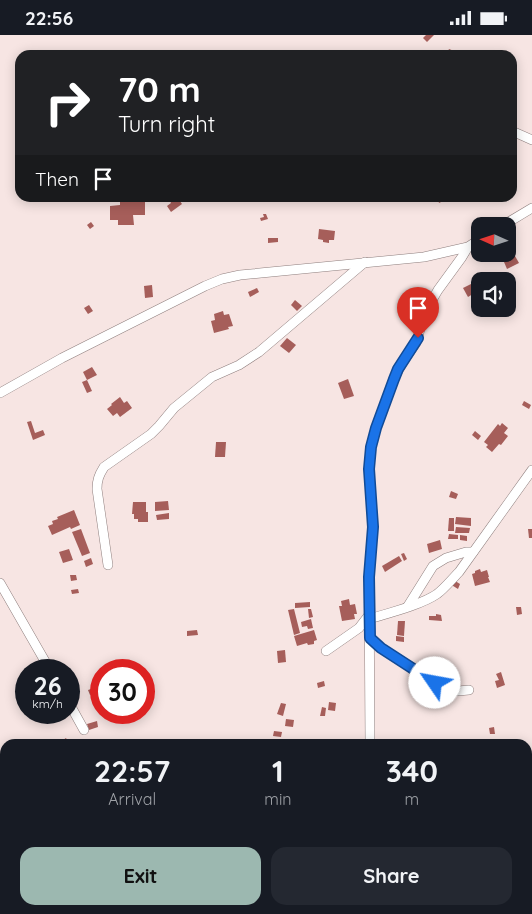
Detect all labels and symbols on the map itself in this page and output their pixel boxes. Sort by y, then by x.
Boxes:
north arrow [471,217,516,263]
pin [397,287,439,338]
position arrow [408,656,460,708]
speed limit sign: 30 [90,659,155,724]

